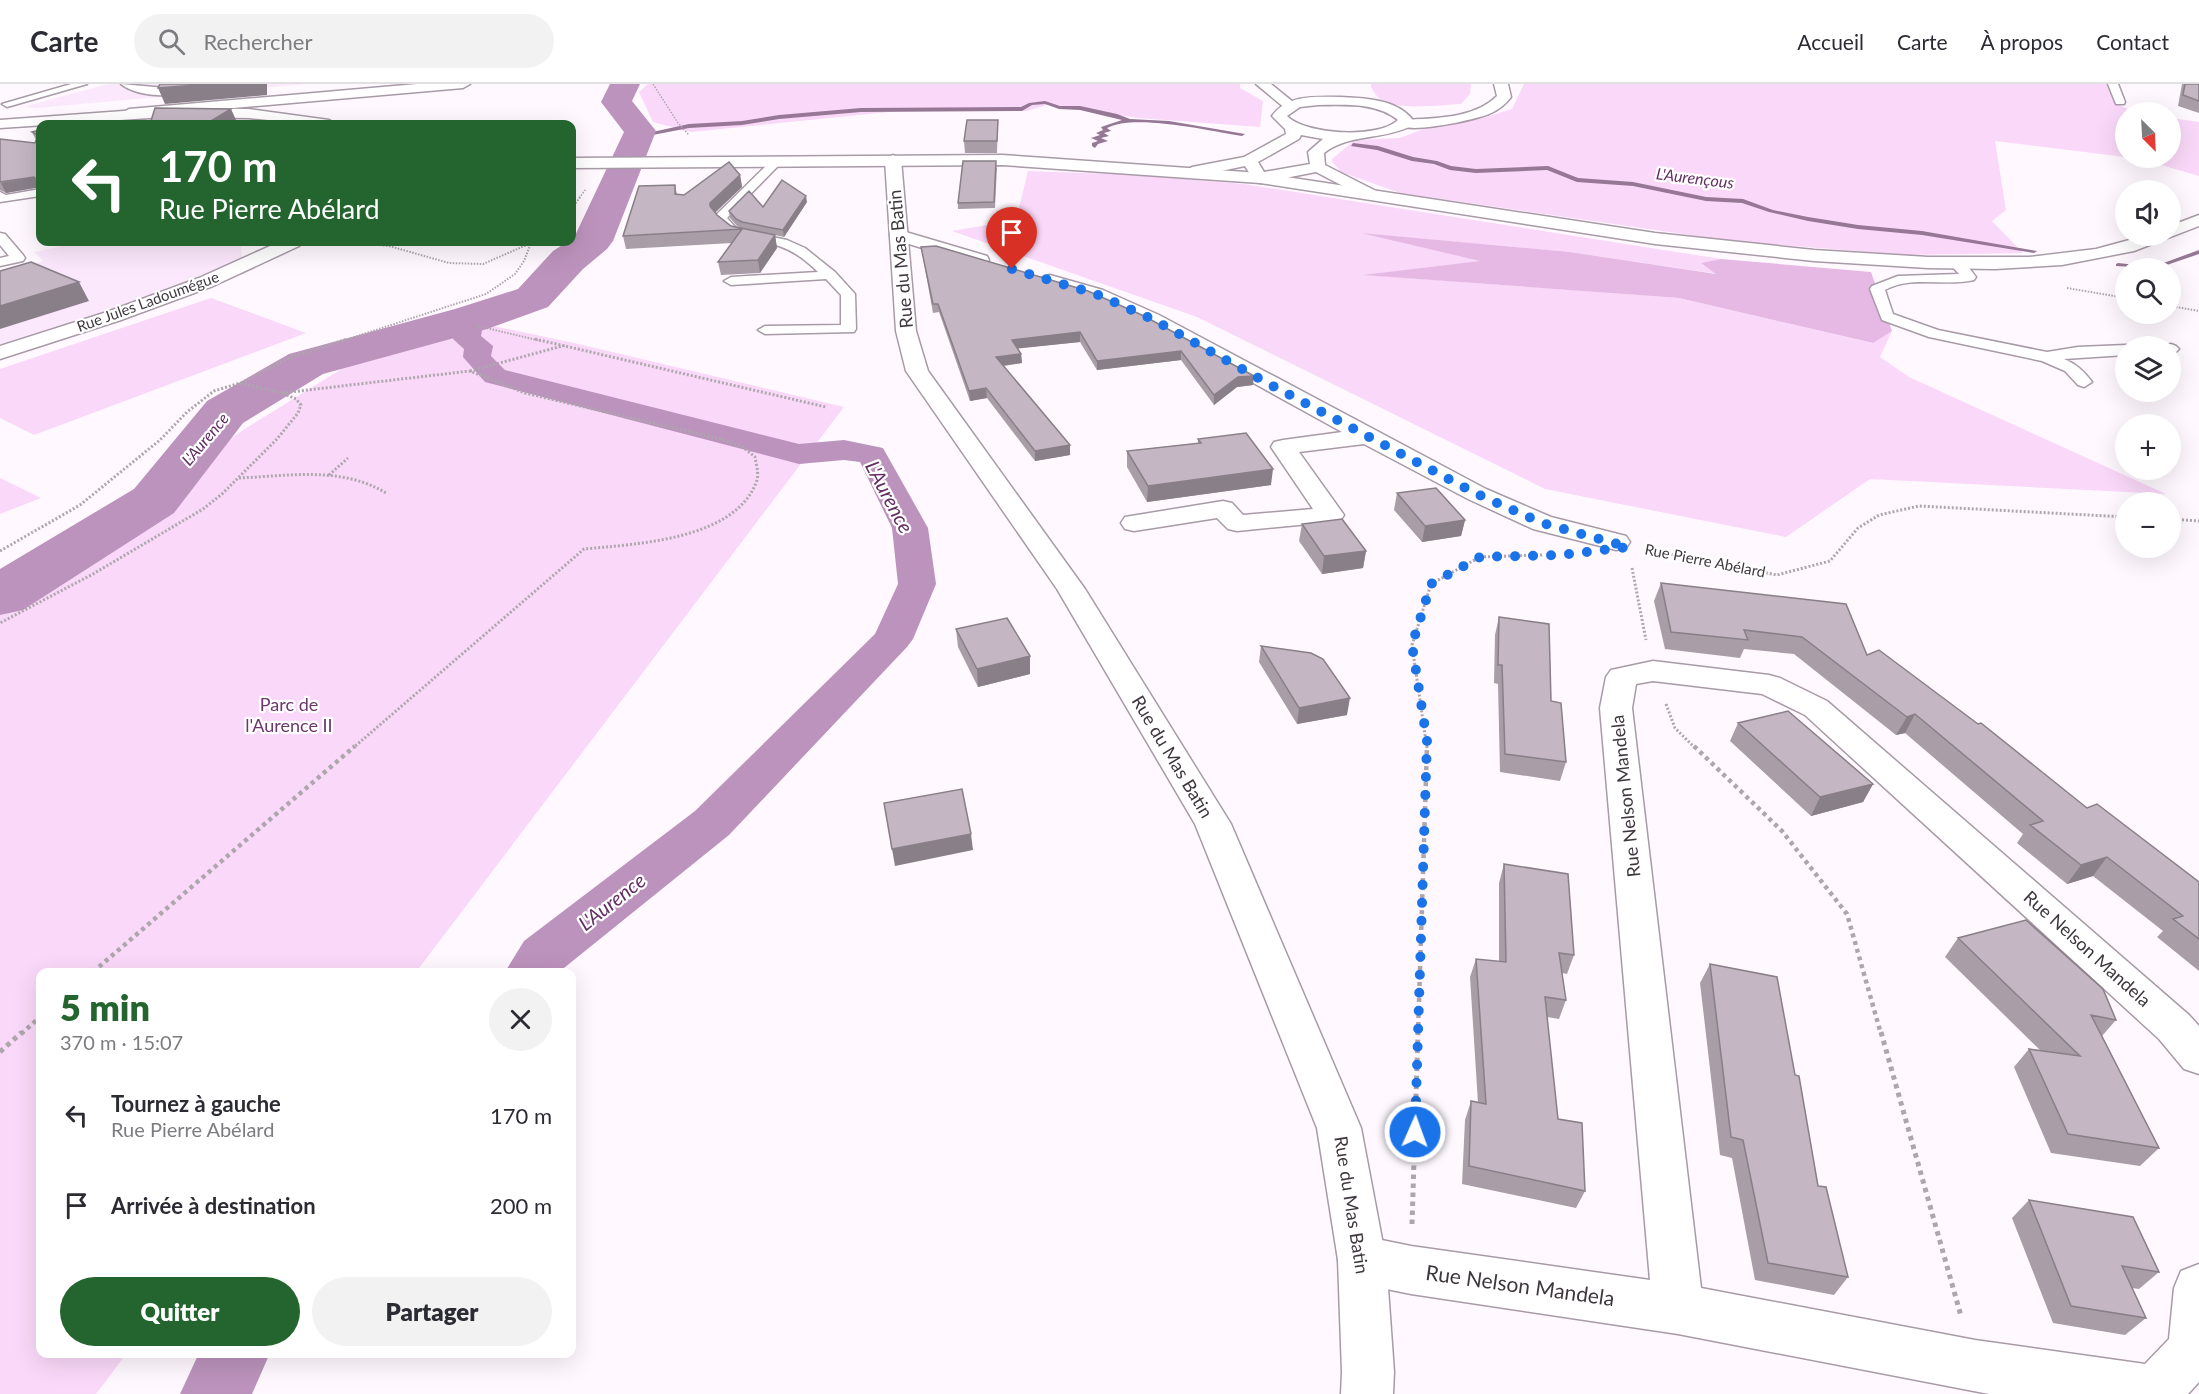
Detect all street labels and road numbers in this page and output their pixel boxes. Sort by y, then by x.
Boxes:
street label: Rue du Mas Batin [883,189,917,329]
street label: Rue Jules Ladoumégue [74,267,221,335]
street label: Rue Pierre Abélard [1643,539,1767,581]
street label: Rue du Mas Batin [1128,691,1218,822]
street label: Rue Nelson Mandela [1606,714,1644,878]
street label: Rue Nelson Mandela [2020,886,2156,1011]
street label: Rue du Mas Batin [1330,1134,1374,1275]
street label: Rue Nelson Mandela [1424,1259,1616,1310]

